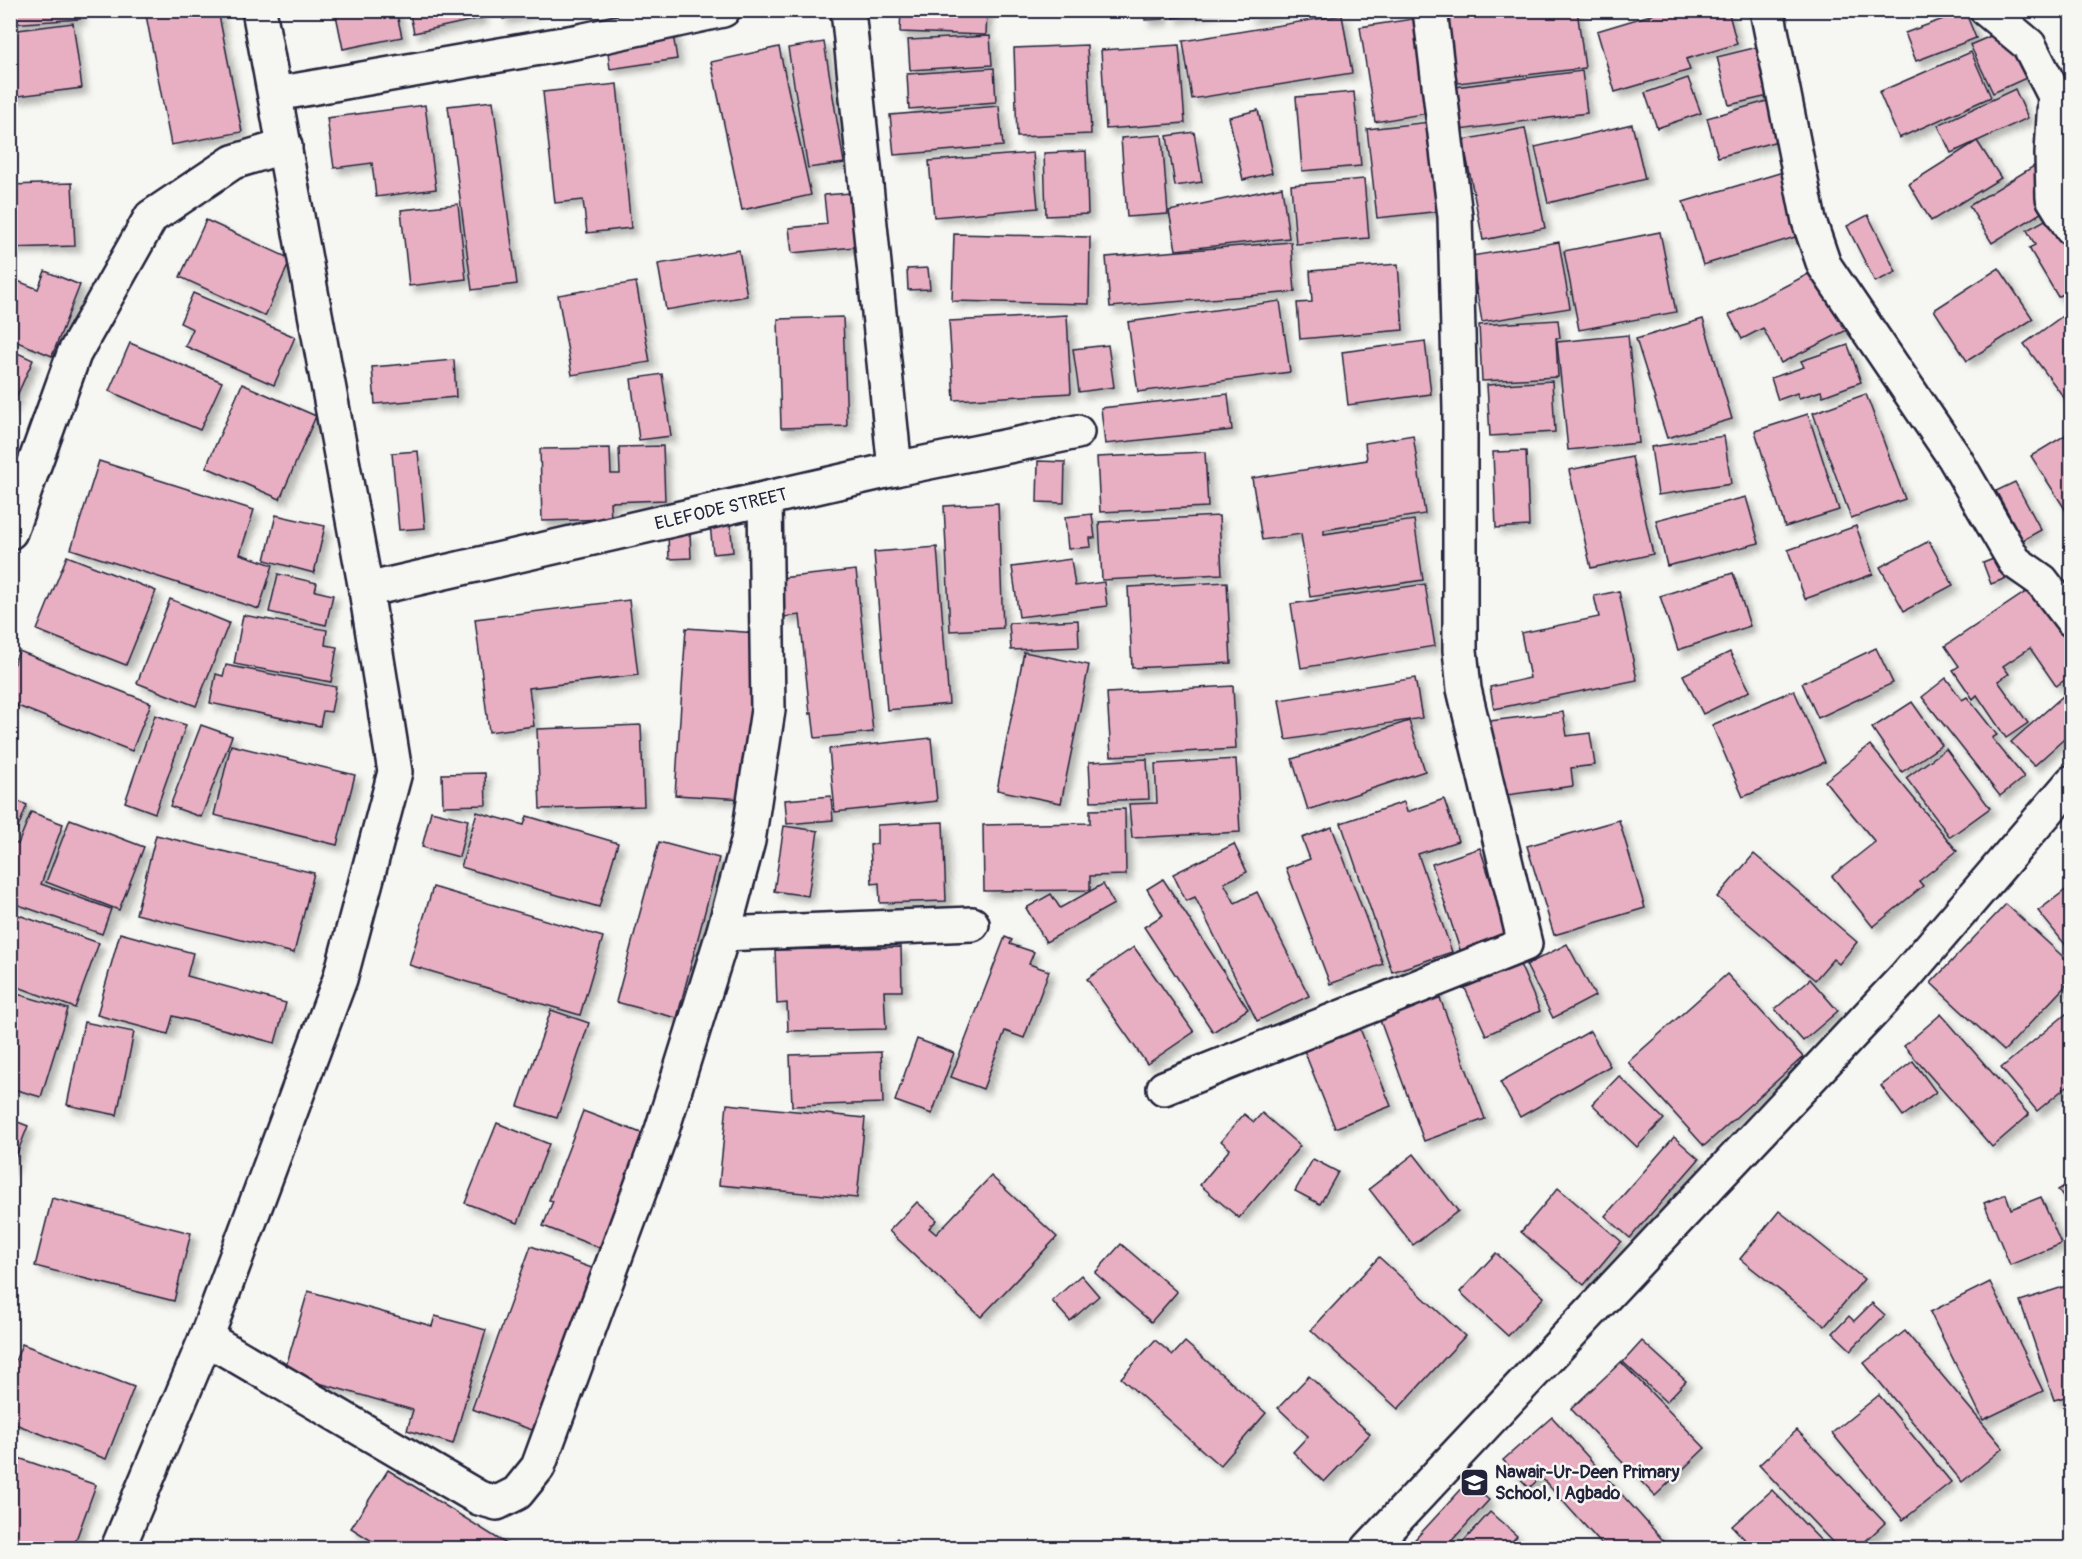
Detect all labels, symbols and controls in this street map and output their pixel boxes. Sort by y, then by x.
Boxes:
street label: ELEFODE STREET [652,483,789,535]
place label: Nawair-Ur-Deen Primary School, I Agbado [1495,1461,1680,1505]
school or university icon: Nawair-Ur-Deen Primary School, I Agbado [1458,1466,1490,1498]

